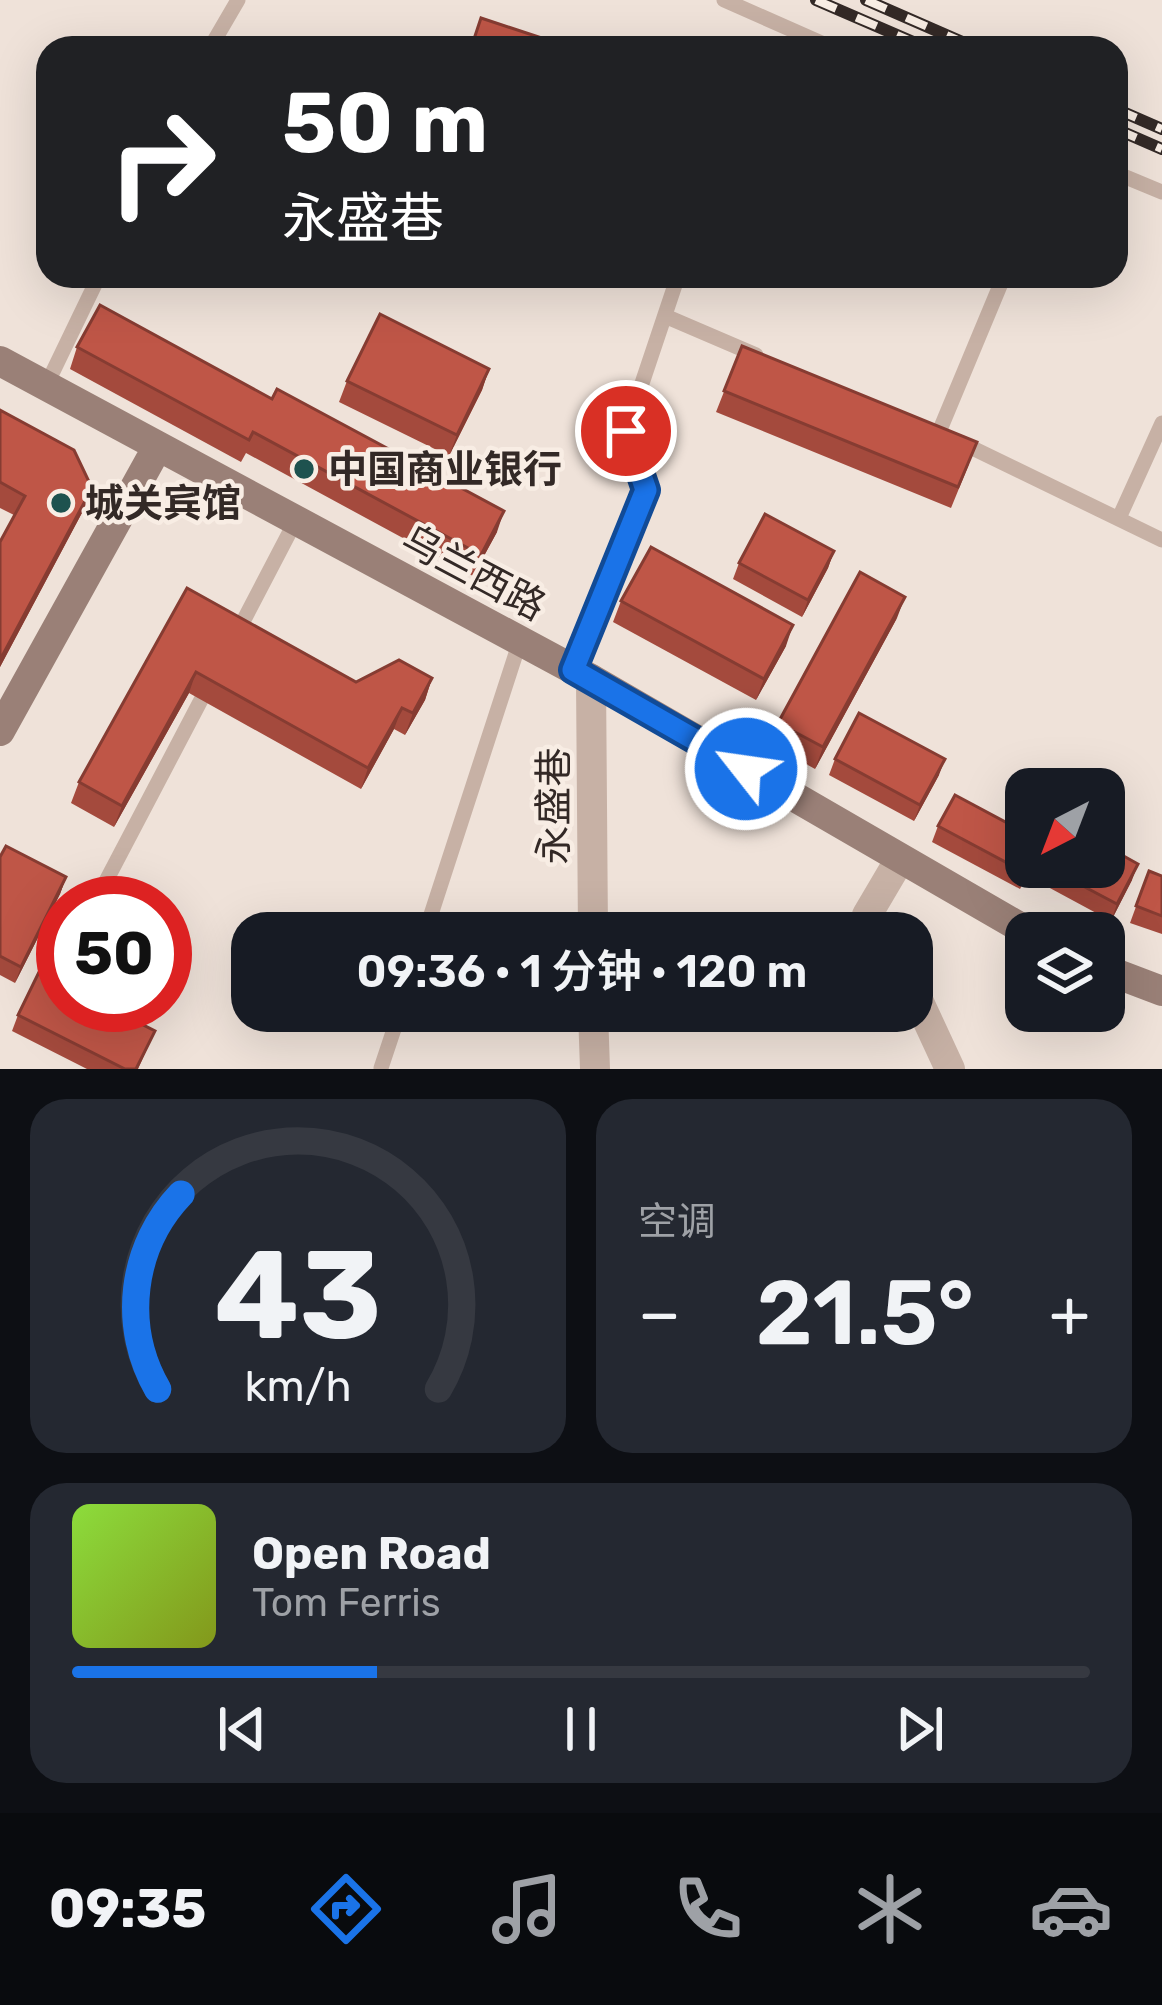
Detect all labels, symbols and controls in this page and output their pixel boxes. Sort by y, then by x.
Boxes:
text: 50 m [282,73,488,173]
icon: right [84,84,240,240]
text: 永盛巷 [282,187,444,251]
pin [575,380,677,482]
icon: arrive [593,398,659,464]
place label: 中国商业银行 [328,447,562,493]
marker: 中国商业银行 [291,456,317,482]
place label: 城关宾馆 [85,481,241,527]
marker: 城关宾馆 [48,490,74,516]
street label: 乌兰西路 [394,516,553,630]
position arrow [683,706,809,832]
street label: 永盛巷 [531,747,577,865]
north arrow [1005,768,1125,888]
map controls [1005,768,1125,1032]
speed limit sign: 50 [36,876,192,1032]
button: layers [1005,912,1125,1032]
text: 09:36 · 1 分钟 · 120 m [357,945,807,998]
text: 空调 [638,1199,716,1245]
text: 43 [214,1221,382,1369]
text: 21.5° [756,1260,974,1367]
text: − [638,1274,681,1353]
text: + [1049,1274,1090,1353]
text: km/h [244,1361,352,1412]
text: Open Road [252,1527,491,1580]
text: Tom Ferris [252,1580,441,1626]
icon: previous [209,1696,275,1762]
icon: pause [548,1696,614,1762]
icon: next [887,1696,953,1762]
icon: directions [304,1867,388,1951]
icon: music [485,1867,569,1951]
icon: phone [666,1867,750,1951]
icon: climate [848,1867,932,1951]
icon: car [1029,1867,1113,1951]
text: 09:35 [49,1877,206,1941]

